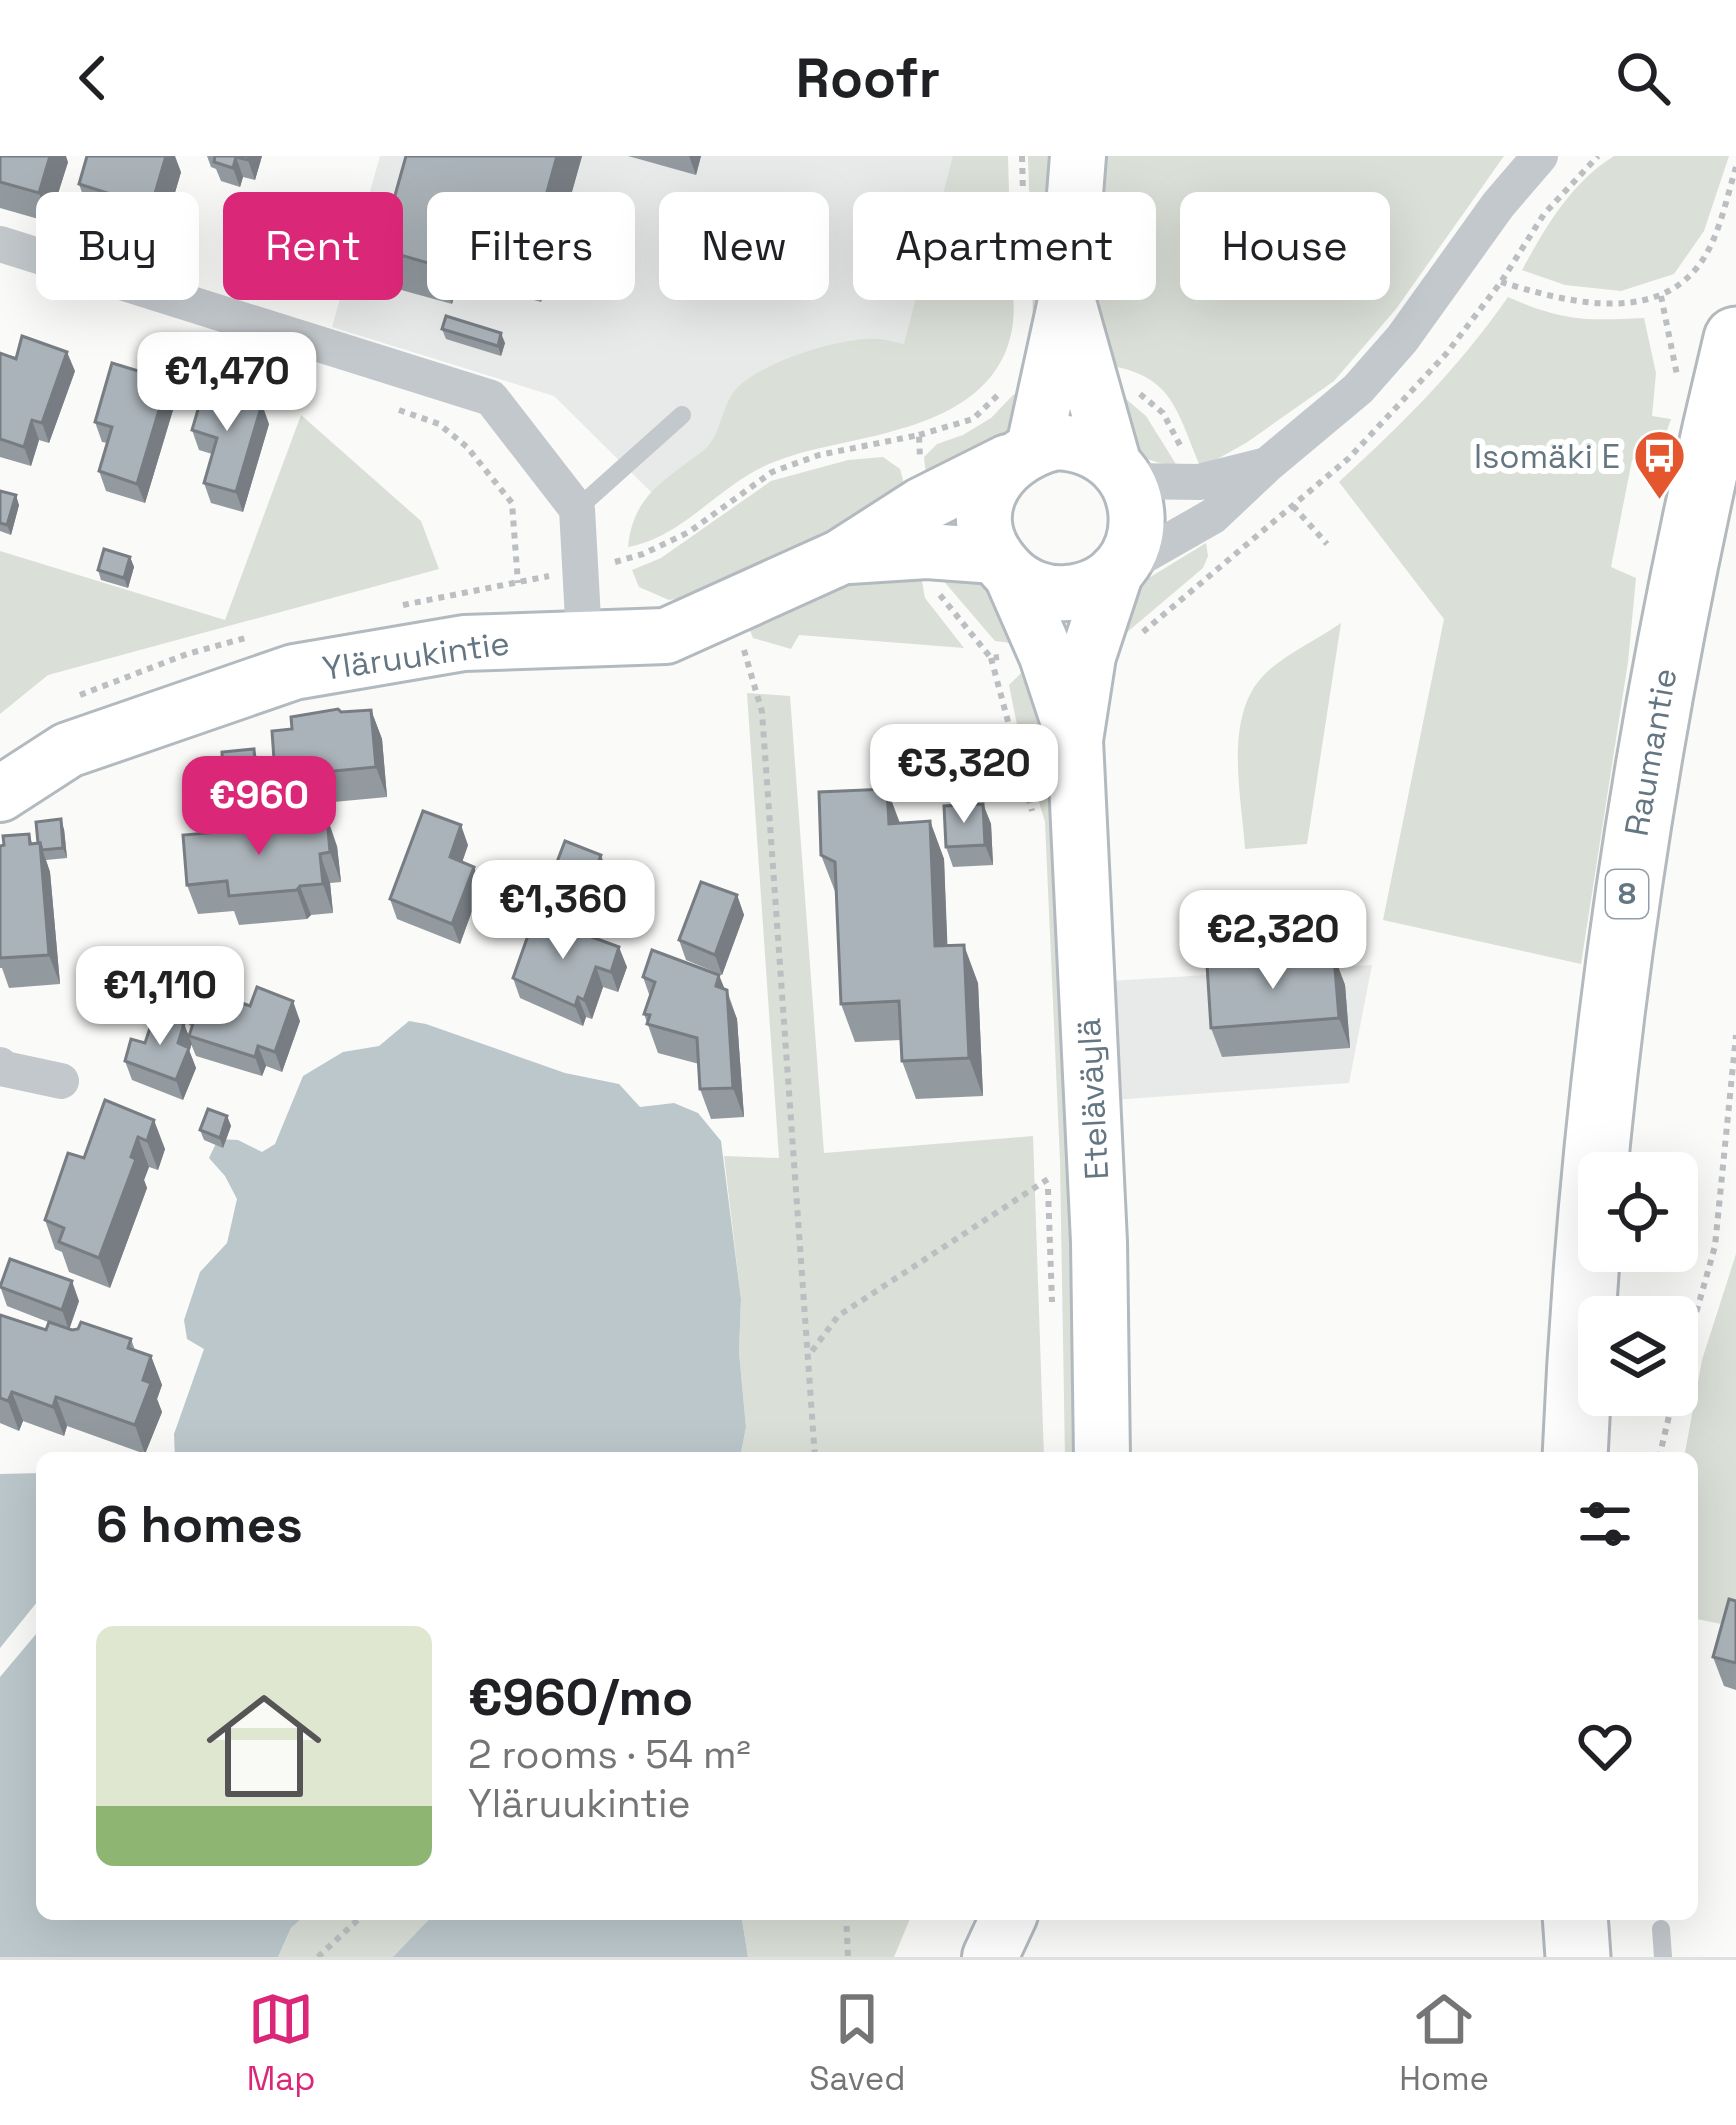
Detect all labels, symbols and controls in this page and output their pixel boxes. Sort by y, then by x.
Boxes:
text: Roofr [796,44,940,113]
icon: back [60,45,126,111]
icon: search [1610,45,1676,111]
chip: Buy [36,192,199,300]
chip: Rent [223,192,403,300]
chip: Filters [427,192,635,300]
chip: New [659,192,829,300]
chip: Apartment [853,192,1156,300]
chip: House [1180,192,1390,300]
pin: €1,470 [129,332,325,434]
text: €1,470 [164,346,290,395]
bus stop icon: Isomäki E [1631,428,1687,502]
place label: Isomäki E [1474,436,1620,478]
street label: Yläruukintie [320,622,512,690]
street label: Raumantie [1616,665,1686,839]
pin: €3,320 [866,724,1062,826]
text: €3,320 [897,738,1031,787]
pin: €960 [188,756,330,858]
text: €960 [209,770,309,819]
pin: €1,360 [465,860,661,962]
road number: 8 [1606,870,1648,918]
text: €1,360 [499,874,627,923]
pin: €2,320 [1175,890,1371,992]
text: €2,320 [1206,904,1340,953]
pin: €1,110 [62,946,258,1048]
text: €1,110 [103,960,217,1009]
street label: Eteläväylä [1068,1017,1118,1181]
map controls [1578,1152,1698,1416]
button: locate [1578,1152,1698,1272]
button: layers [1578,1296,1698,1416]
icon: filters [1572,1491,1638,1557]
text: 6 homes [96,1492,303,1557]
text: €960/mo [468,1665,693,1730]
icon: home [192,1674,336,1818]
icon: heart [1572,1713,1638,1779]
text: 2 rooms · 54 m² [468,1730,751,1779]
text: Yläruukintie [468,1779,691,1828]
tab: Map [247,1986,316,2100]
tab: Saved [809,1986,906,2100]
tab: Home [1399,1986,1489,2100]

